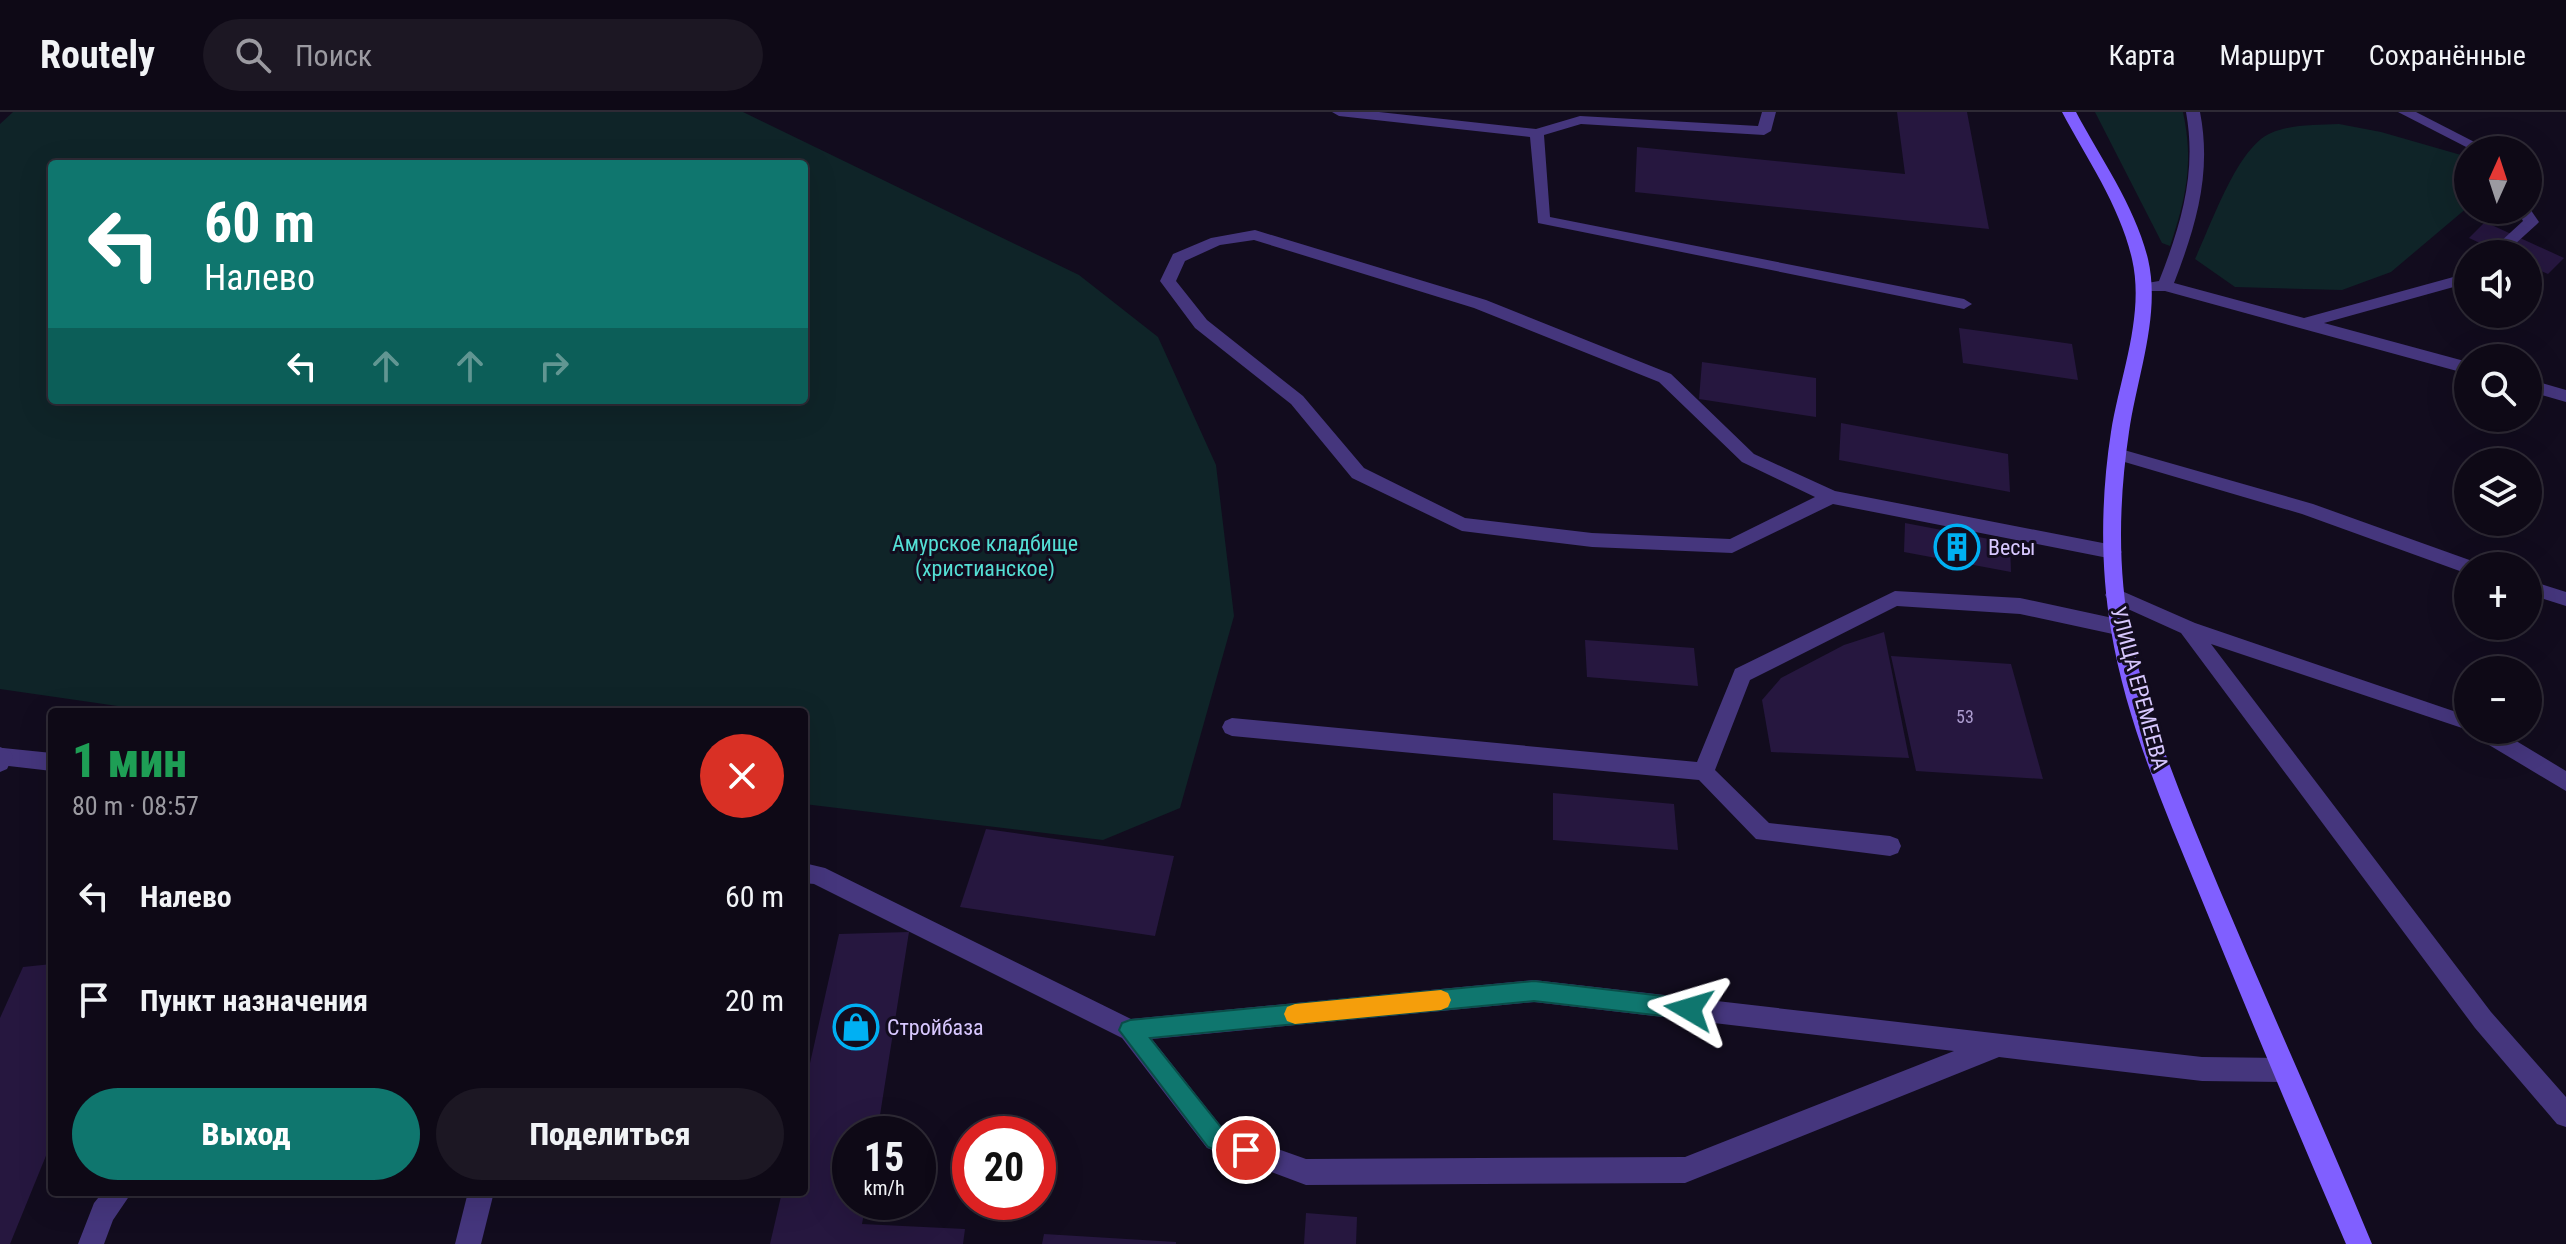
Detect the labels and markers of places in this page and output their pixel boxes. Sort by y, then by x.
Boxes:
building icon: Весы [1933,523,1981,571]
place label: Весы [1988,535,2035,560]
shop icon: Стройбаза [832,1003,880,1051]
place label: Стройбаза [887,1015,984,1040]
pin [1212,1116,1280,1184]

